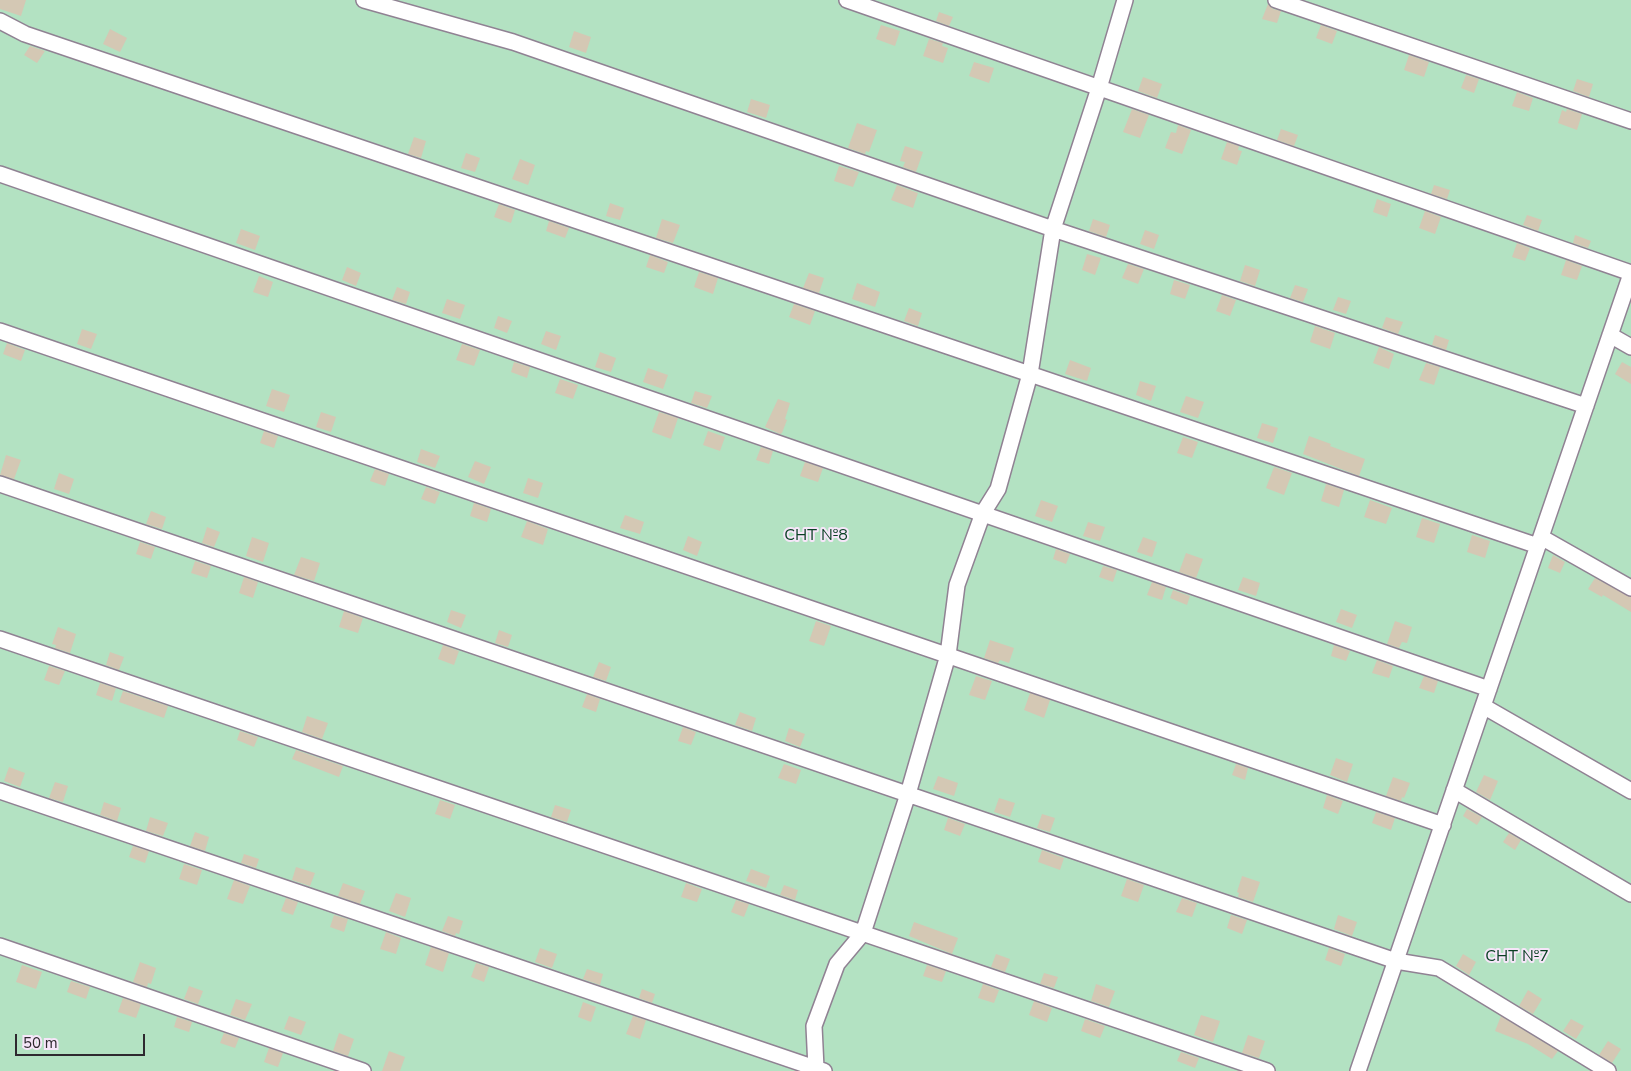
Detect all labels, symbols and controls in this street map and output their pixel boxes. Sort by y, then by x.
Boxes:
park label: СНТ №8 [784,526,848,546]
park label: СНТ №7 [1485,947,1549,967]
scale bar [18,1024,148,1056]
text: 50 m [23,1033,58,1053]

